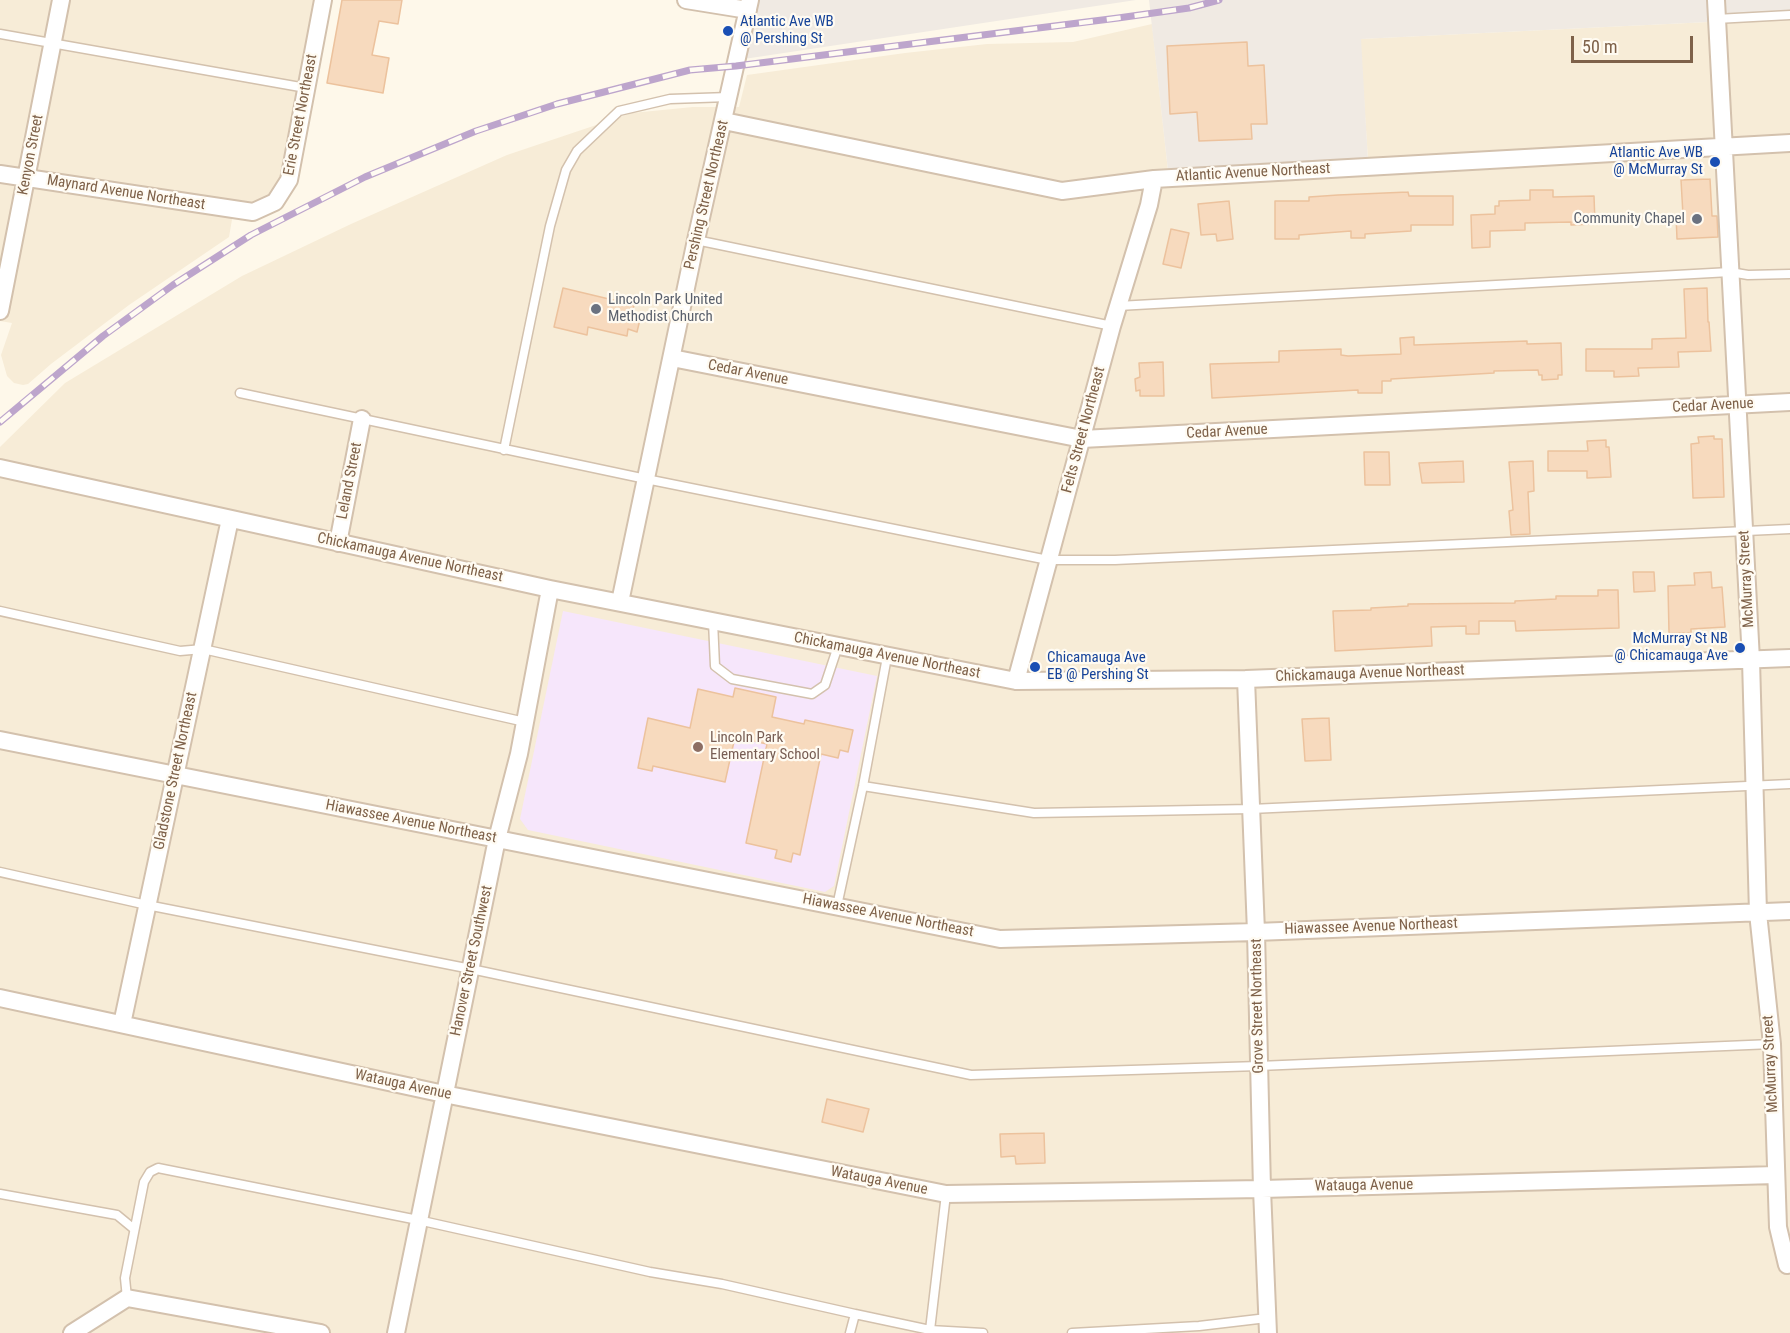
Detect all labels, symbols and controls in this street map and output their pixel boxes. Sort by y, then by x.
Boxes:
place label: Atlantic Ave WB @ Pershing St [740,13,834,48]
marker: Atlantic Ave WB @ Pershing St [721,24,735,38]
scale bar [1574,24,1696,62]
text: 50 m [1582,36,1617,57]
street label: Erie Street Northeast [280,53,322,177]
street label: Kenyon Street [14,113,48,197]
street label: Pershing Street Northeast [681,118,733,272]
place label: Atlantic Ave WB @ McMurray St [1609,144,1703,179]
marker: Atlantic Ave WB @ McMurray St [1708,155,1722,169]
street label: Atlantic Avenue Northeast [1175,160,1331,186]
street label: Maynard Avenue Northeast [46,172,206,214]
place label: Community Chapel [1573,210,1685,228]
marker: Community Chapel [1690,212,1704,226]
place label: Lincoln Park United Methodist Church [608,291,723,326]
marker: Lincoln Park United Methodist Church [589,302,603,316]
street label: Cedar Avenue [706,356,790,390]
street label: Felts Street Northeast [1059,365,1109,495]
street label: Cedar Avenue [1672,395,1754,417]
street label: Cedar Avenue [1186,421,1268,443]
street label: Leland Street [334,441,366,521]
street label: Chickamauga Avenue Northeast [316,530,504,586]
street label: McMurray Street [1735,530,1759,628]
street label: Chickamauga Avenue Northeast [792,629,982,683]
place label: McMurray St NB @ Chicamauga Ave [1614,630,1728,665]
marker: McMurray St NB @ Chicamauga Ave [1733,641,1747,655]
place label: Chicamauga Ave EB @ Pershing St [1047,649,1149,684]
marker: Chicamauga Ave EB @ Pershing St [1028,660,1042,674]
street label: Chickamauga Avenue Northeast [1275,662,1465,686]
street label: Gladstone Street Northeast [150,690,202,852]
place label: Lincoln Park Elementary School [710,729,820,764]
marker: Lincoln Park Elementary School [691,740,705,754]
street label: Hiawassee Avenue Northeast [324,797,498,847]
street label: Hanover Street Southwest [447,884,497,1038]
street label: Hiawassee Avenue Northeast [801,891,975,941]
street label: Hiawassee Avenue Northeast [1284,915,1458,939]
street label: Grove Street Northeast [1248,938,1268,1074]
street label: McMurray Street [1759,1015,1783,1113]
street label: Watauga Avenue [353,1066,453,1104]
street label: Watauga Avenue [829,1163,929,1199]
street label: Watauga Avenue [1315,1176,1413,1196]

